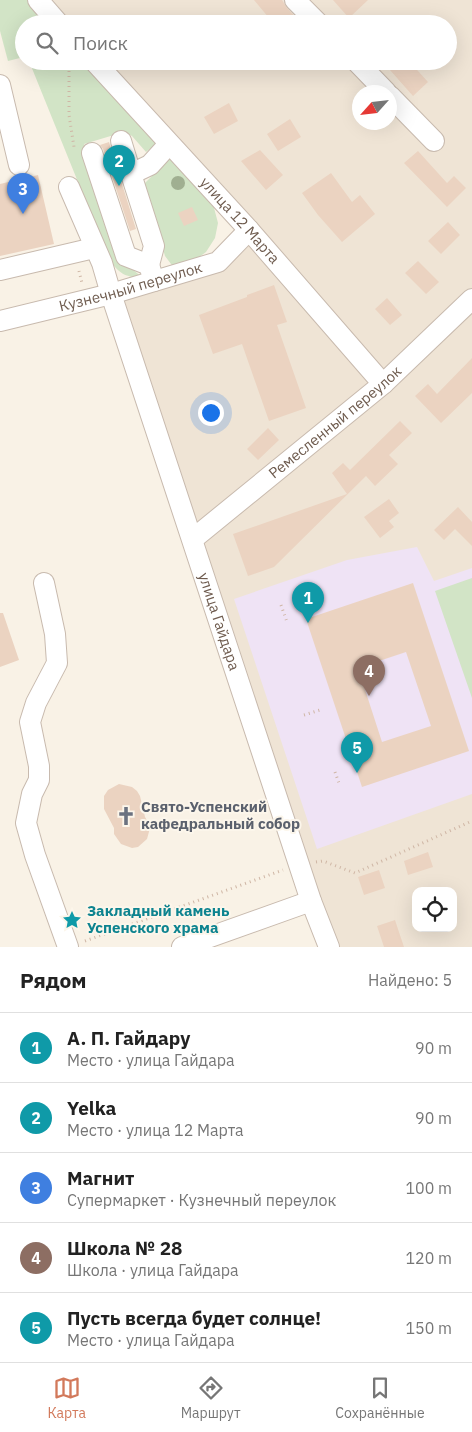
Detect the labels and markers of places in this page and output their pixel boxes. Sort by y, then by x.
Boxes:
pin: 2 [103,145,135,186]
pin: 3 [7,173,39,214]
pin: 1 [292,582,324,623]
pin: 4 [353,655,385,696]
pin: 5 [341,732,373,773]
place label: Свято-Успенский кафедральный собор [141,797,300,833]
church icon: Свято-Успенский кафедральный собор [115,805,137,827]
place label: Закладный камень Успенского храма [87,901,230,937]
place icon: Закладный камень Успенского храма [61,909,83,931]

